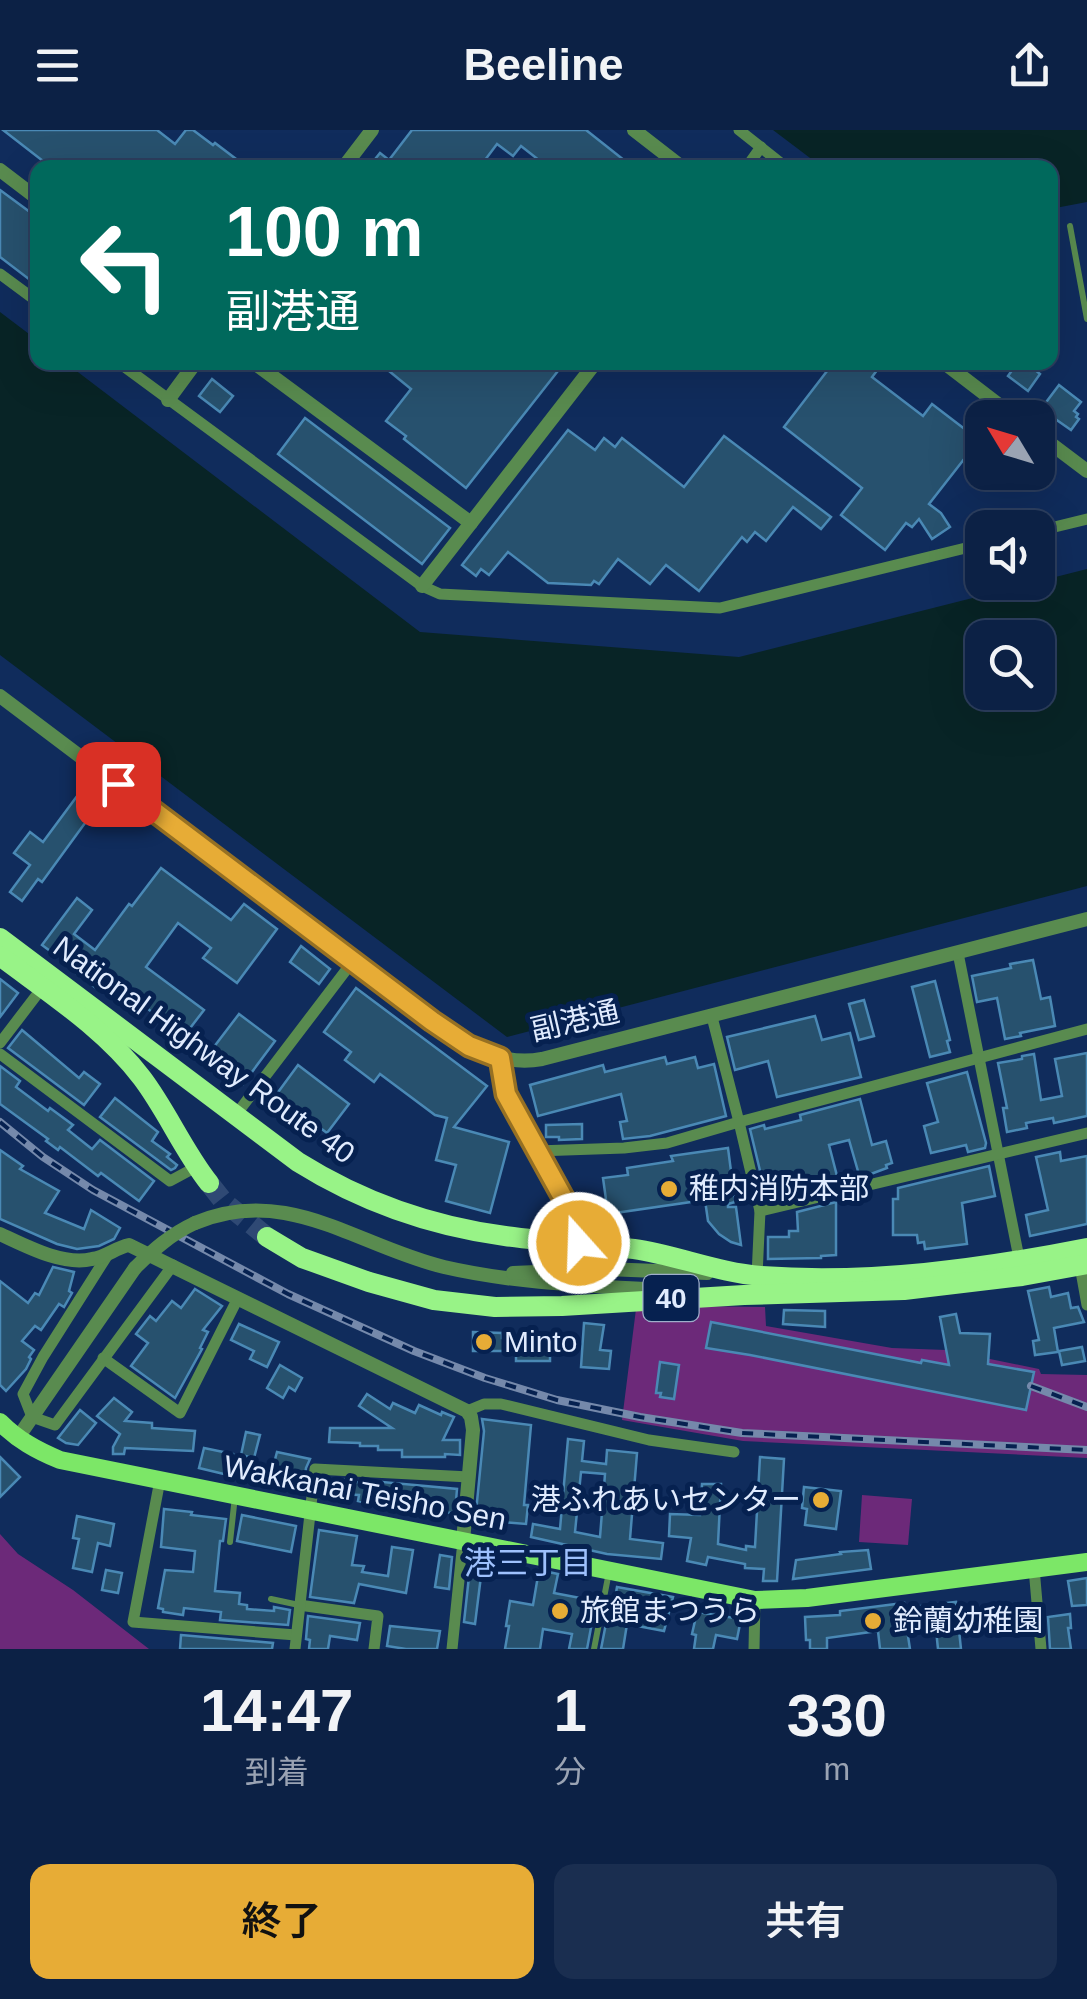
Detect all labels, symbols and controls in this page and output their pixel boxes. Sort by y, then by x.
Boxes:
icon: menu [30,38,85,93]
icon: share [1002,38,1057,93]
text: Beeline [463,39,624,90]
text: 100 m [225,193,423,271]
icon: left [60,200,190,330]
text: 副港通 [225,286,360,337]
north arrow [965,400,1055,490]
map controls [965,400,1055,710]
button: sound [965,510,1055,600]
button: search [965,620,1055,710]
pin [76,742,161,827]
icon: arrive [91,757,146,812]
street label: National Highway Route 40 [48,929,361,1170]
street label: 副港通 [527,994,622,1047]
place label: 稚内消防本部 [689,1172,869,1205]
marker: 稚内消防本部 [658,1178,680,1200]
position arrow [527,1191,631,1295]
road number: 40 [644,1275,698,1321]
place label: Minto [504,1325,577,1358]
marker: Minto [473,1331,495,1353]
street label: Wakkanai Teisho Sen [221,1449,509,1536]
place label: 港ふれあいセンター [531,1483,801,1516]
marker: 港ふれあいセンター [810,1489,832,1511]
district label: 港三丁目 [464,1545,592,1581]
place label: 旅館まつうら [580,1594,760,1627]
marker: 旅館まつうら [549,1600,571,1622]
place label: 鈴蘭幼稚園 [893,1604,1043,1637]
marker: 鈴蘭幼稚園 [862,1610,884,1632]
text: 14:47 [200,1677,353,1744]
text: 1 [553,1677,587,1744]
text: 330 [787,1682,887,1749]
text: m [824,1751,850,1787]
text: 到着 [245,1754,309,1790]
text: 分 [554,1754,586,1790]
button: 終了 [30,1864,534,1979]
button: 共有 [554,1864,1057,1979]

